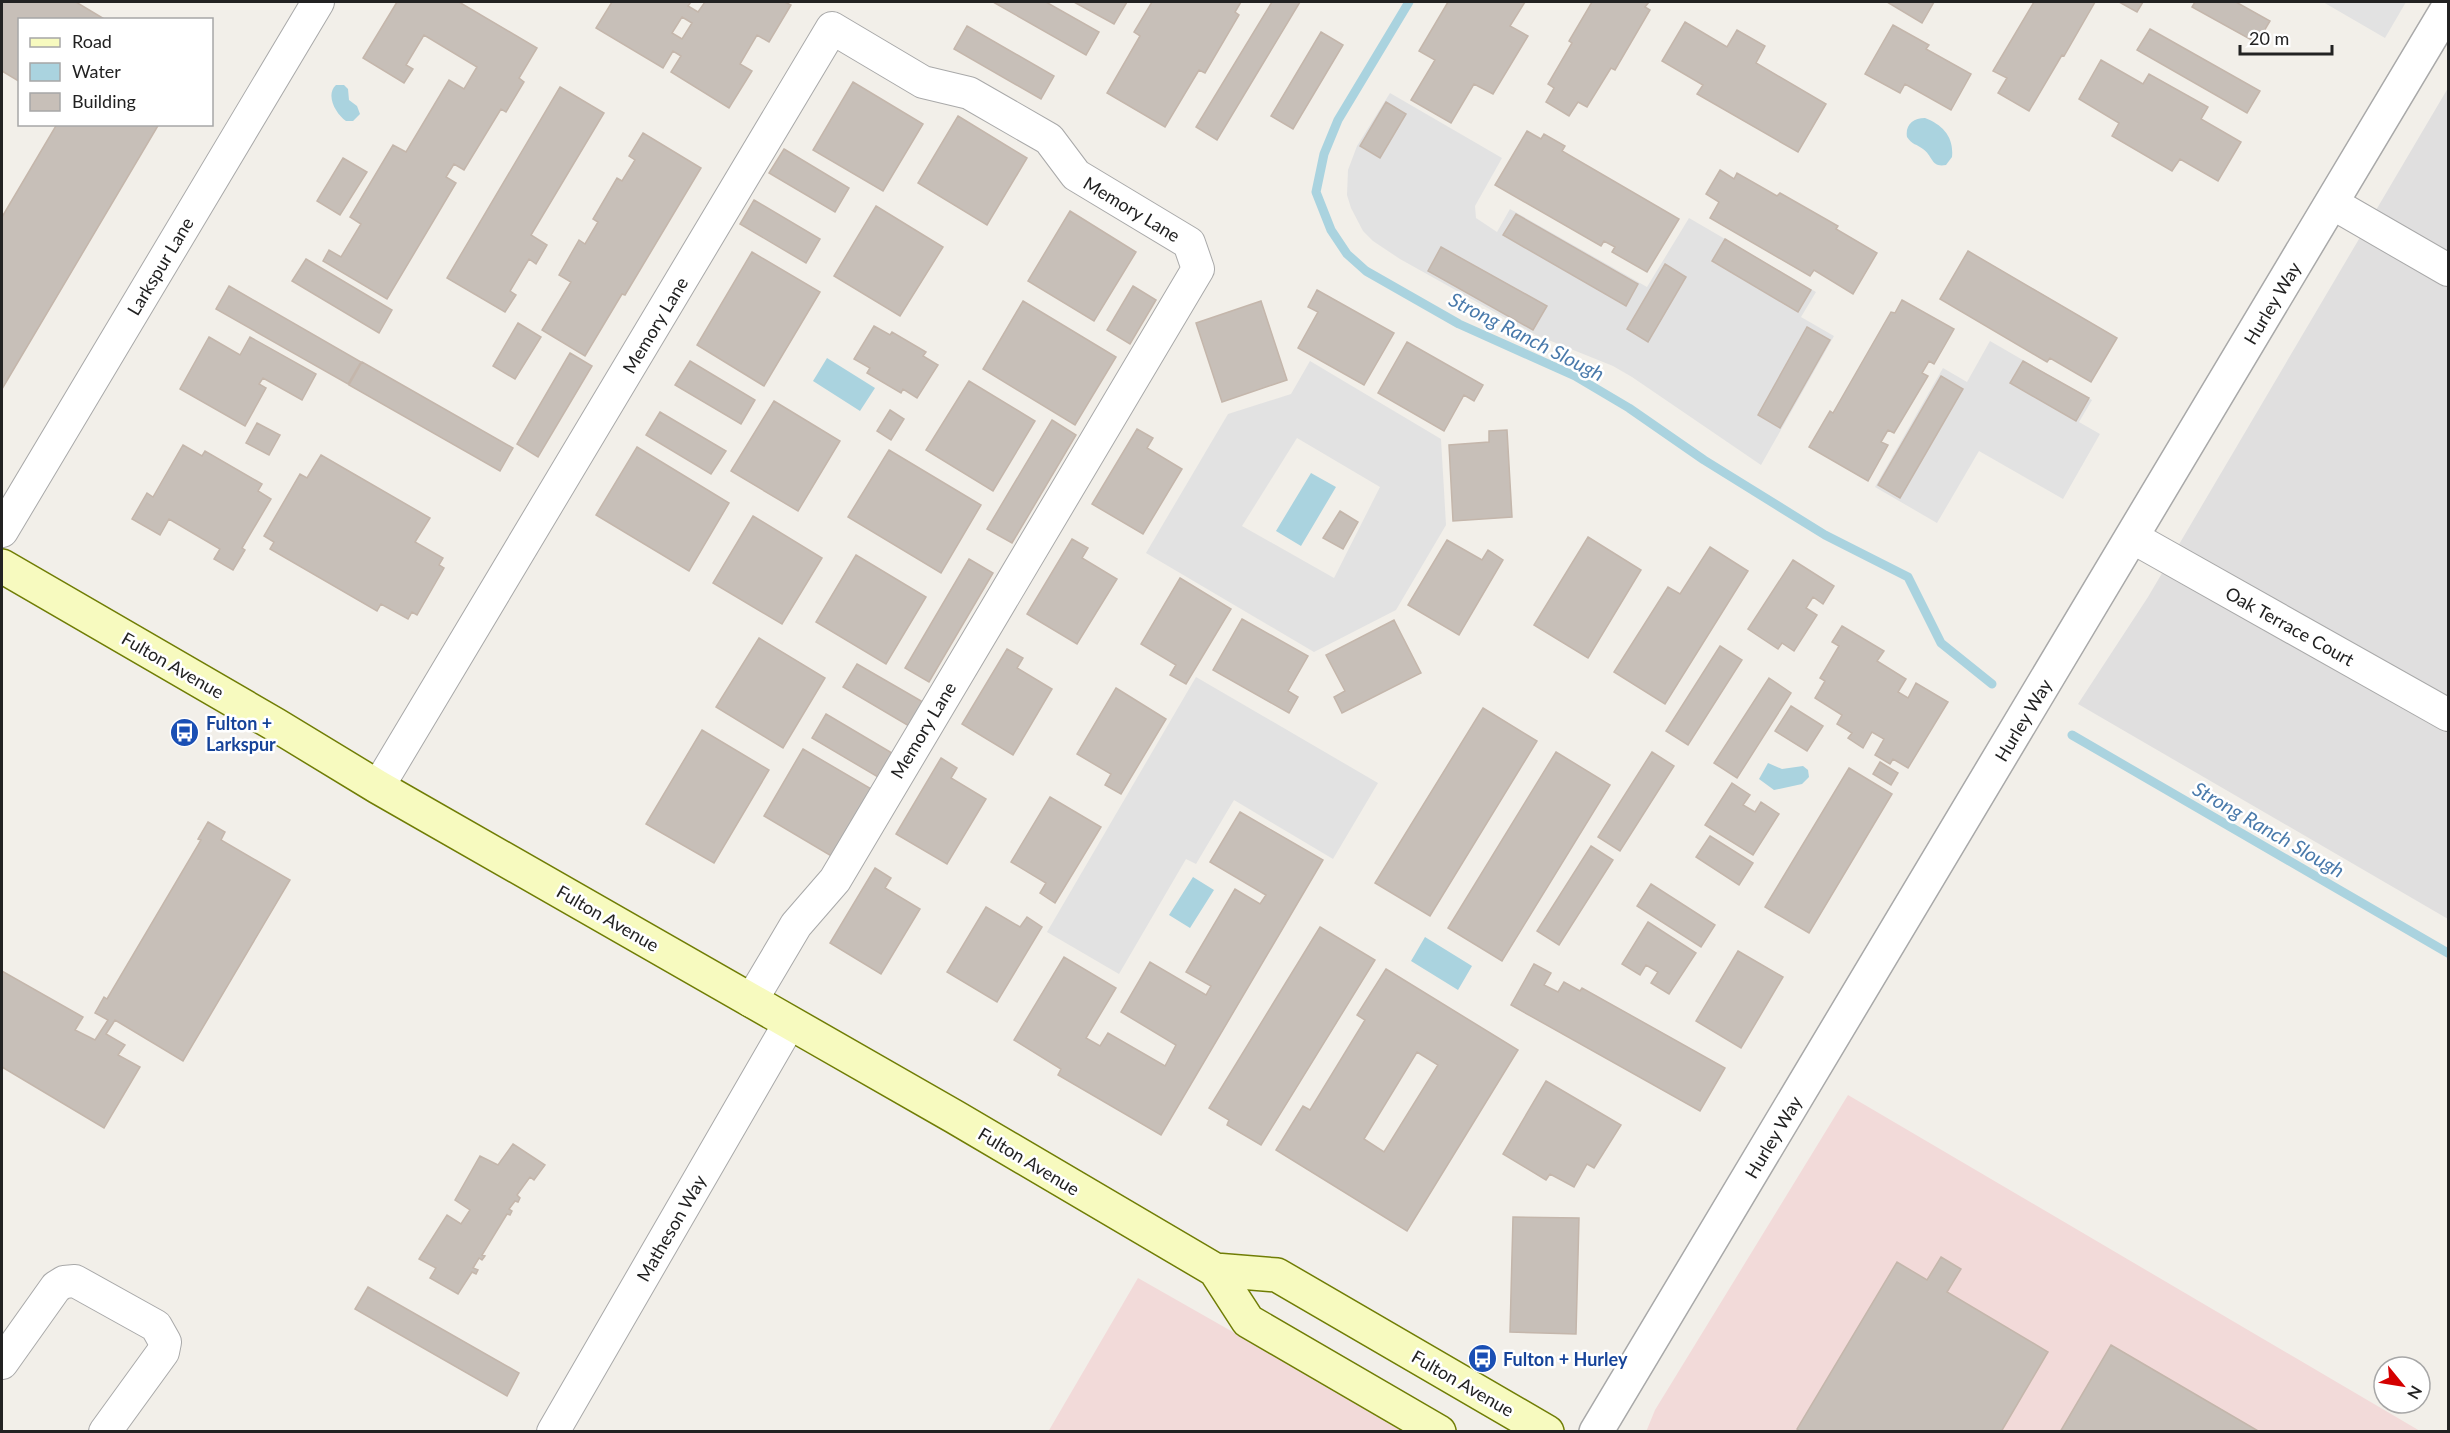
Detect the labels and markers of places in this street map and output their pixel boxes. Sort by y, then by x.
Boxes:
place label: Fulton + Larkspur [206,712,276,755]
bus stop icon: Fulton + Larkspur [169,717,201,749]
bus stop icon: Fulton + Hurley [1466,1343,1498,1375]
place label: Fulton + Hurley [1503,1348,1628,1370]

